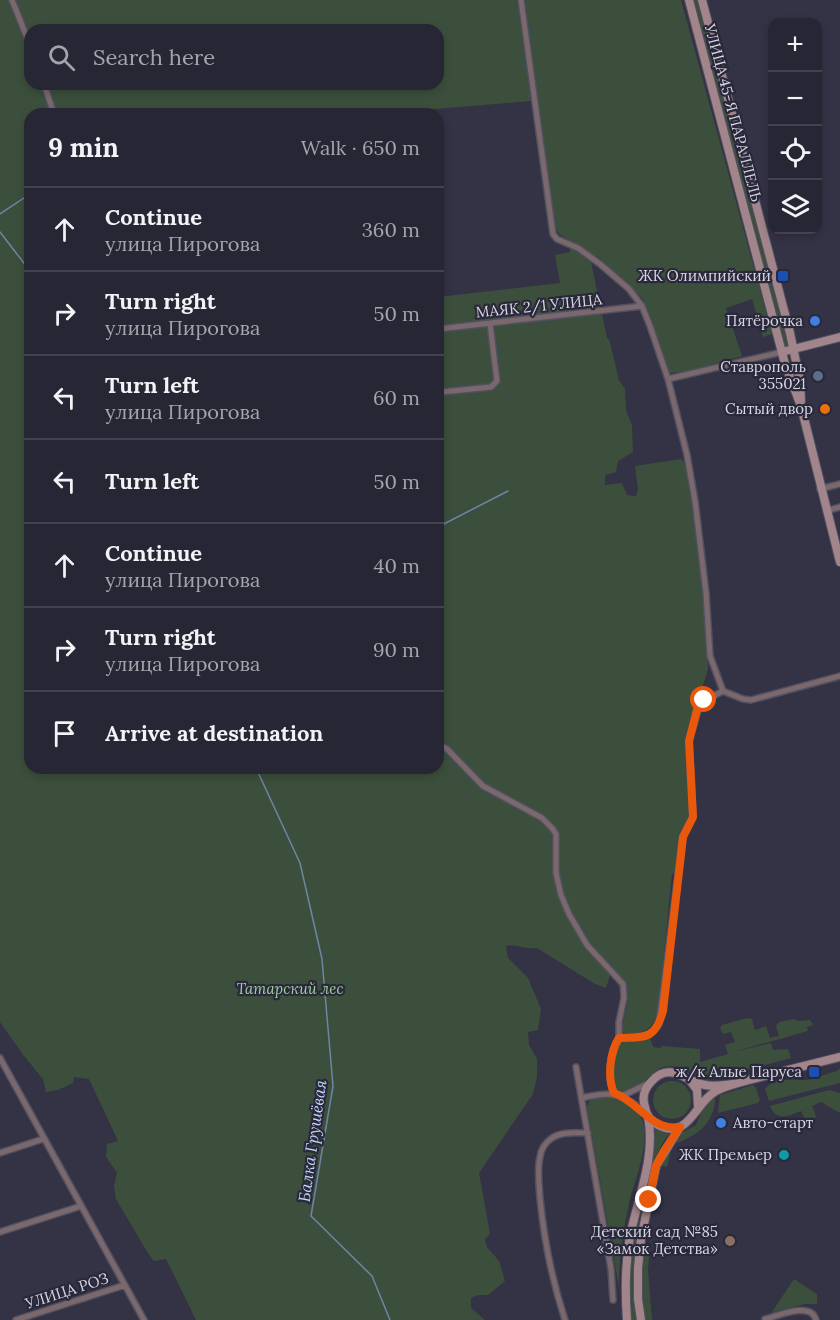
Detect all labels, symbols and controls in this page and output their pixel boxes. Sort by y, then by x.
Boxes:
map controls [768,18,822,234]
button: + [768,18,822,72]
street label: УЛИЦА 45-Я ПАРАЛЛЕЛЬ [700,21,766,204]
search box [24,24,444,90]
icon: search [45,41,78,74]
text: Search here [93,43,215,71]
button: − [768,72,822,126]
button: locate [768,126,822,180]
text: 9 min [48,131,119,164]
text: Walk · 650 m [301,135,420,160]
button: layers [768,180,822,234]
text: Continue [105,203,202,231]
icon: ahead [48,213,81,246]
text: 360 m [362,217,420,242]
text: улица Пирогова [105,231,260,256]
place label: ЖК Олимпийский [638,266,771,285]
marker: ЖК Олимпийский [776,269,790,283]
text: Turn right [105,287,216,315]
street label: МАЯК 2/1 УЛИЦА [475,289,604,323]
icon: right [48,297,81,330]
text: 50 m [374,301,420,326]
place label: Пятёрочка [726,311,803,330]
marker: Пятёрочка [808,314,822,328]
text: улица Пирогова [105,315,260,340]
place label: Ставрополь 355021 [720,357,806,393]
marker: Ставрополь 355021 [811,369,825,383]
text: Turn left [105,371,199,399]
icon: left [48,381,81,414]
text: 60 m [373,385,420,410]
text: улица Пирогова [105,399,260,424]
place label: Сытый двор [725,399,813,418]
marker: Сытый двор [818,402,832,416]
icon: left [48,465,81,498]
text: Turn left [105,467,199,495]
text: 50 m [374,469,420,494]
text: Continue [105,539,202,567]
icon: ahead [48,549,81,582]
text: 40 m [374,553,420,578]
text: улица Пирогова [105,567,260,592]
text: Turn right [105,623,216,651]
icon: right [48,633,81,666]
text: 90 m [373,637,420,662]
text: улица Пирогова [105,651,260,676]
route start [690,686,716,712]
icon: arrive [48,717,81,750]
text: Arrive at destination [105,719,323,747]
park label: Татарский лес [236,979,344,998]
place label: ж/к Алые Паруса [676,1062,802,1082]
marker: ж/к Алые Паруса [807,1065,821,1079]
water label: Балка Грушёвая [294,1079,330,1203]
place label: Авто-старт [732,1113,814,1132]
marker: Авто-старт [714,1116,728,1130]
place label: ЖК Премьер [679,1145,772,1164]
marker: ЖК Премьер [777,1148,791,1162]
route end [635,1186,661,1212]
place label: Детский сад №85 «Замок Детства» [591,1222,718,1258]
marker: Детский сад №85 «Замок Детства» [723,1234,737,1248]
street label: УЛИЦА РОЗ [22,1268,111,1313]

